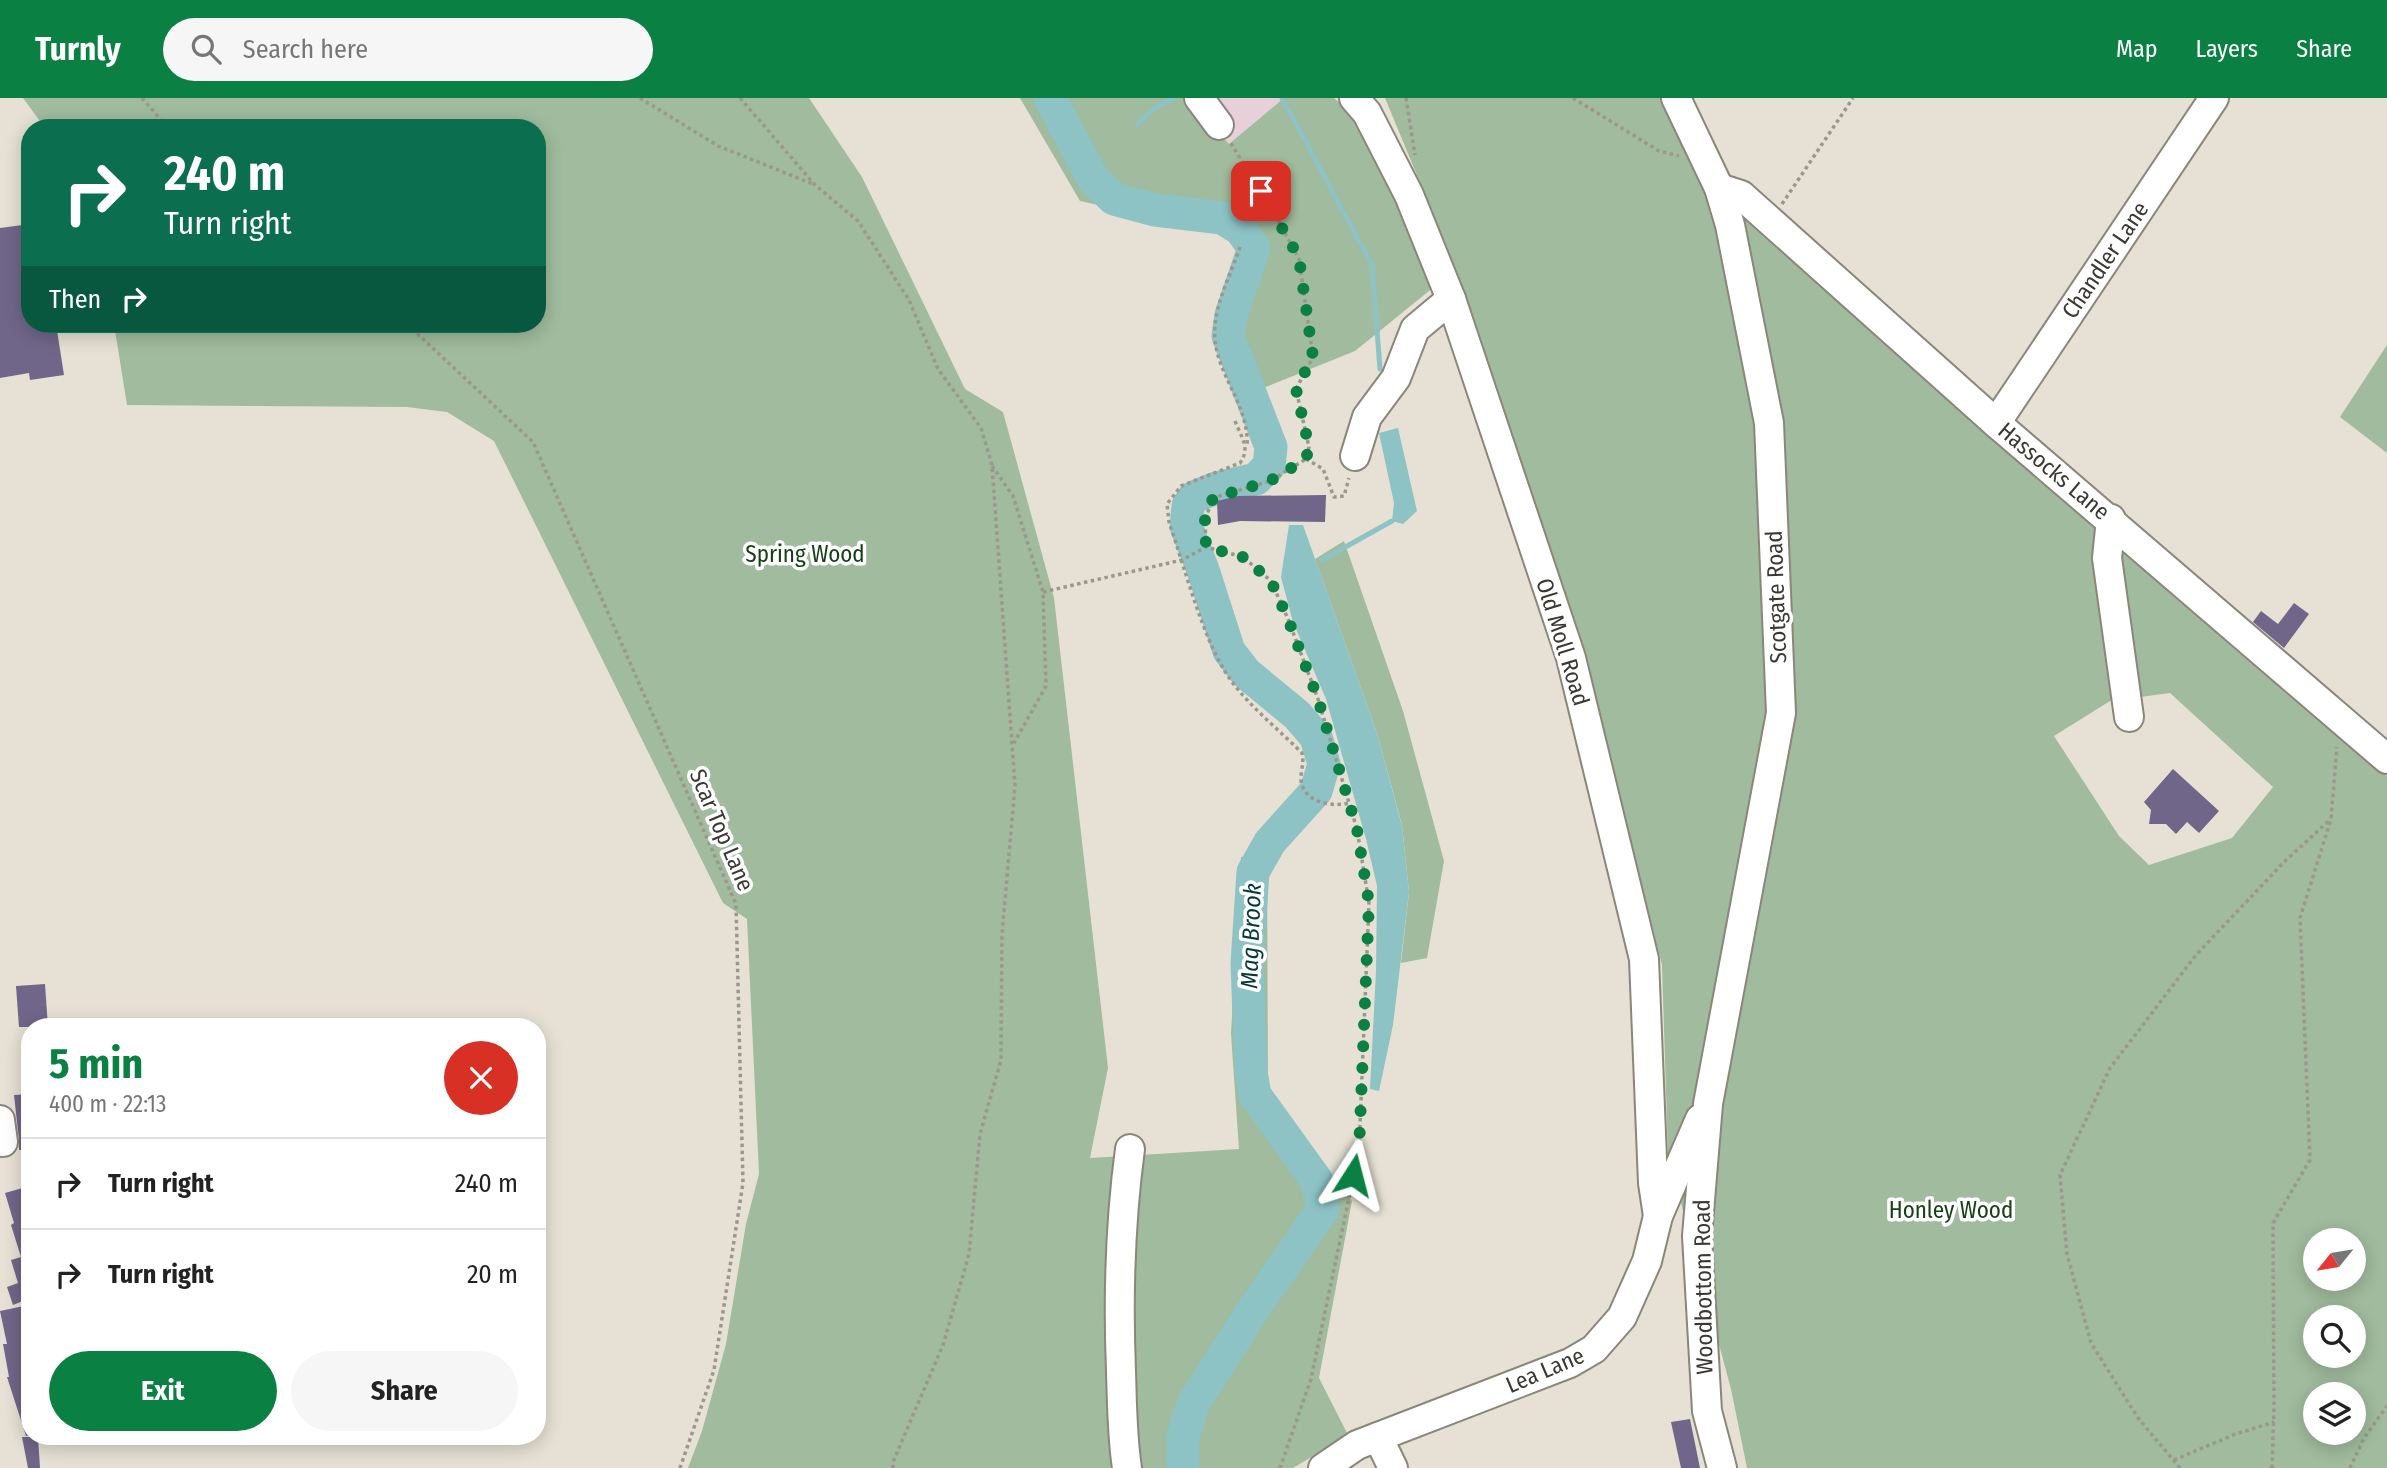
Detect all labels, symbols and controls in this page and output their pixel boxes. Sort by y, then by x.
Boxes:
search box [163,18,653,81]
text: Turnly [35,29,121,69]
icon: search [187,30,225,68]
text: Search here [243,34,368,65]
text: Map [2116,35,2158,63]
text: Layers [2196,35,2258,63]
text: Share [2296,35,2352,63]
text: 240 m [164,144,285,203]
icon: right [49,147,140,238]
pin [1231,161,1291,221]
icon: arrive [1242,172,1280,210]
street label: Chandler Lane [2056,196,2154,324]
text: Turn right [164,204,291,242]
icon: right [115,280,153,318]
text: Then [49,284,101,315]
street label: Hassocks Lane [1993,416,2115,526]
street label: Scotgate Road [1760,530,1792,664]
park label: Spring Wood [745,540,865,568]
street label: Old Moll Road [1530,575,1596,709]
street label: Scar Top Lane [684,765,760,895]
water label: Mag Brook [1235,883,1267,989]
text: 5 min [49,1039,143,1089]
button: close [444,1041,518,1115]
text: 400 m · 22:13 [49,1090,166,1118]
position arrow [1316,1138,1390,1212]
icon: right [49,1165,87,1203]
text: Turn right [108,1168,214,1199]
text: 240 m [455,1168,518,1199]
park label: Honley Wood [1889,1196,2013,1224]
street label: Woodbottom Road [1687,1199,1719,1375]
north arrow [2303,1228,2366,1292]
map controls [2303,1228,2366,1445]
icon: right [49,1256,87,1294]
text: Turn right [108,1259,214,1290]
text: 20 m [467,1259,518,1290]
button: search [2303,1305,2366,1368]
street label: Lea Lane [1502,1341,1588,1399]
button: Exit [49,1351,277,1431]
button: Share [291,1351,518,1431]
button: layers [2303,1382,2366,1445]

